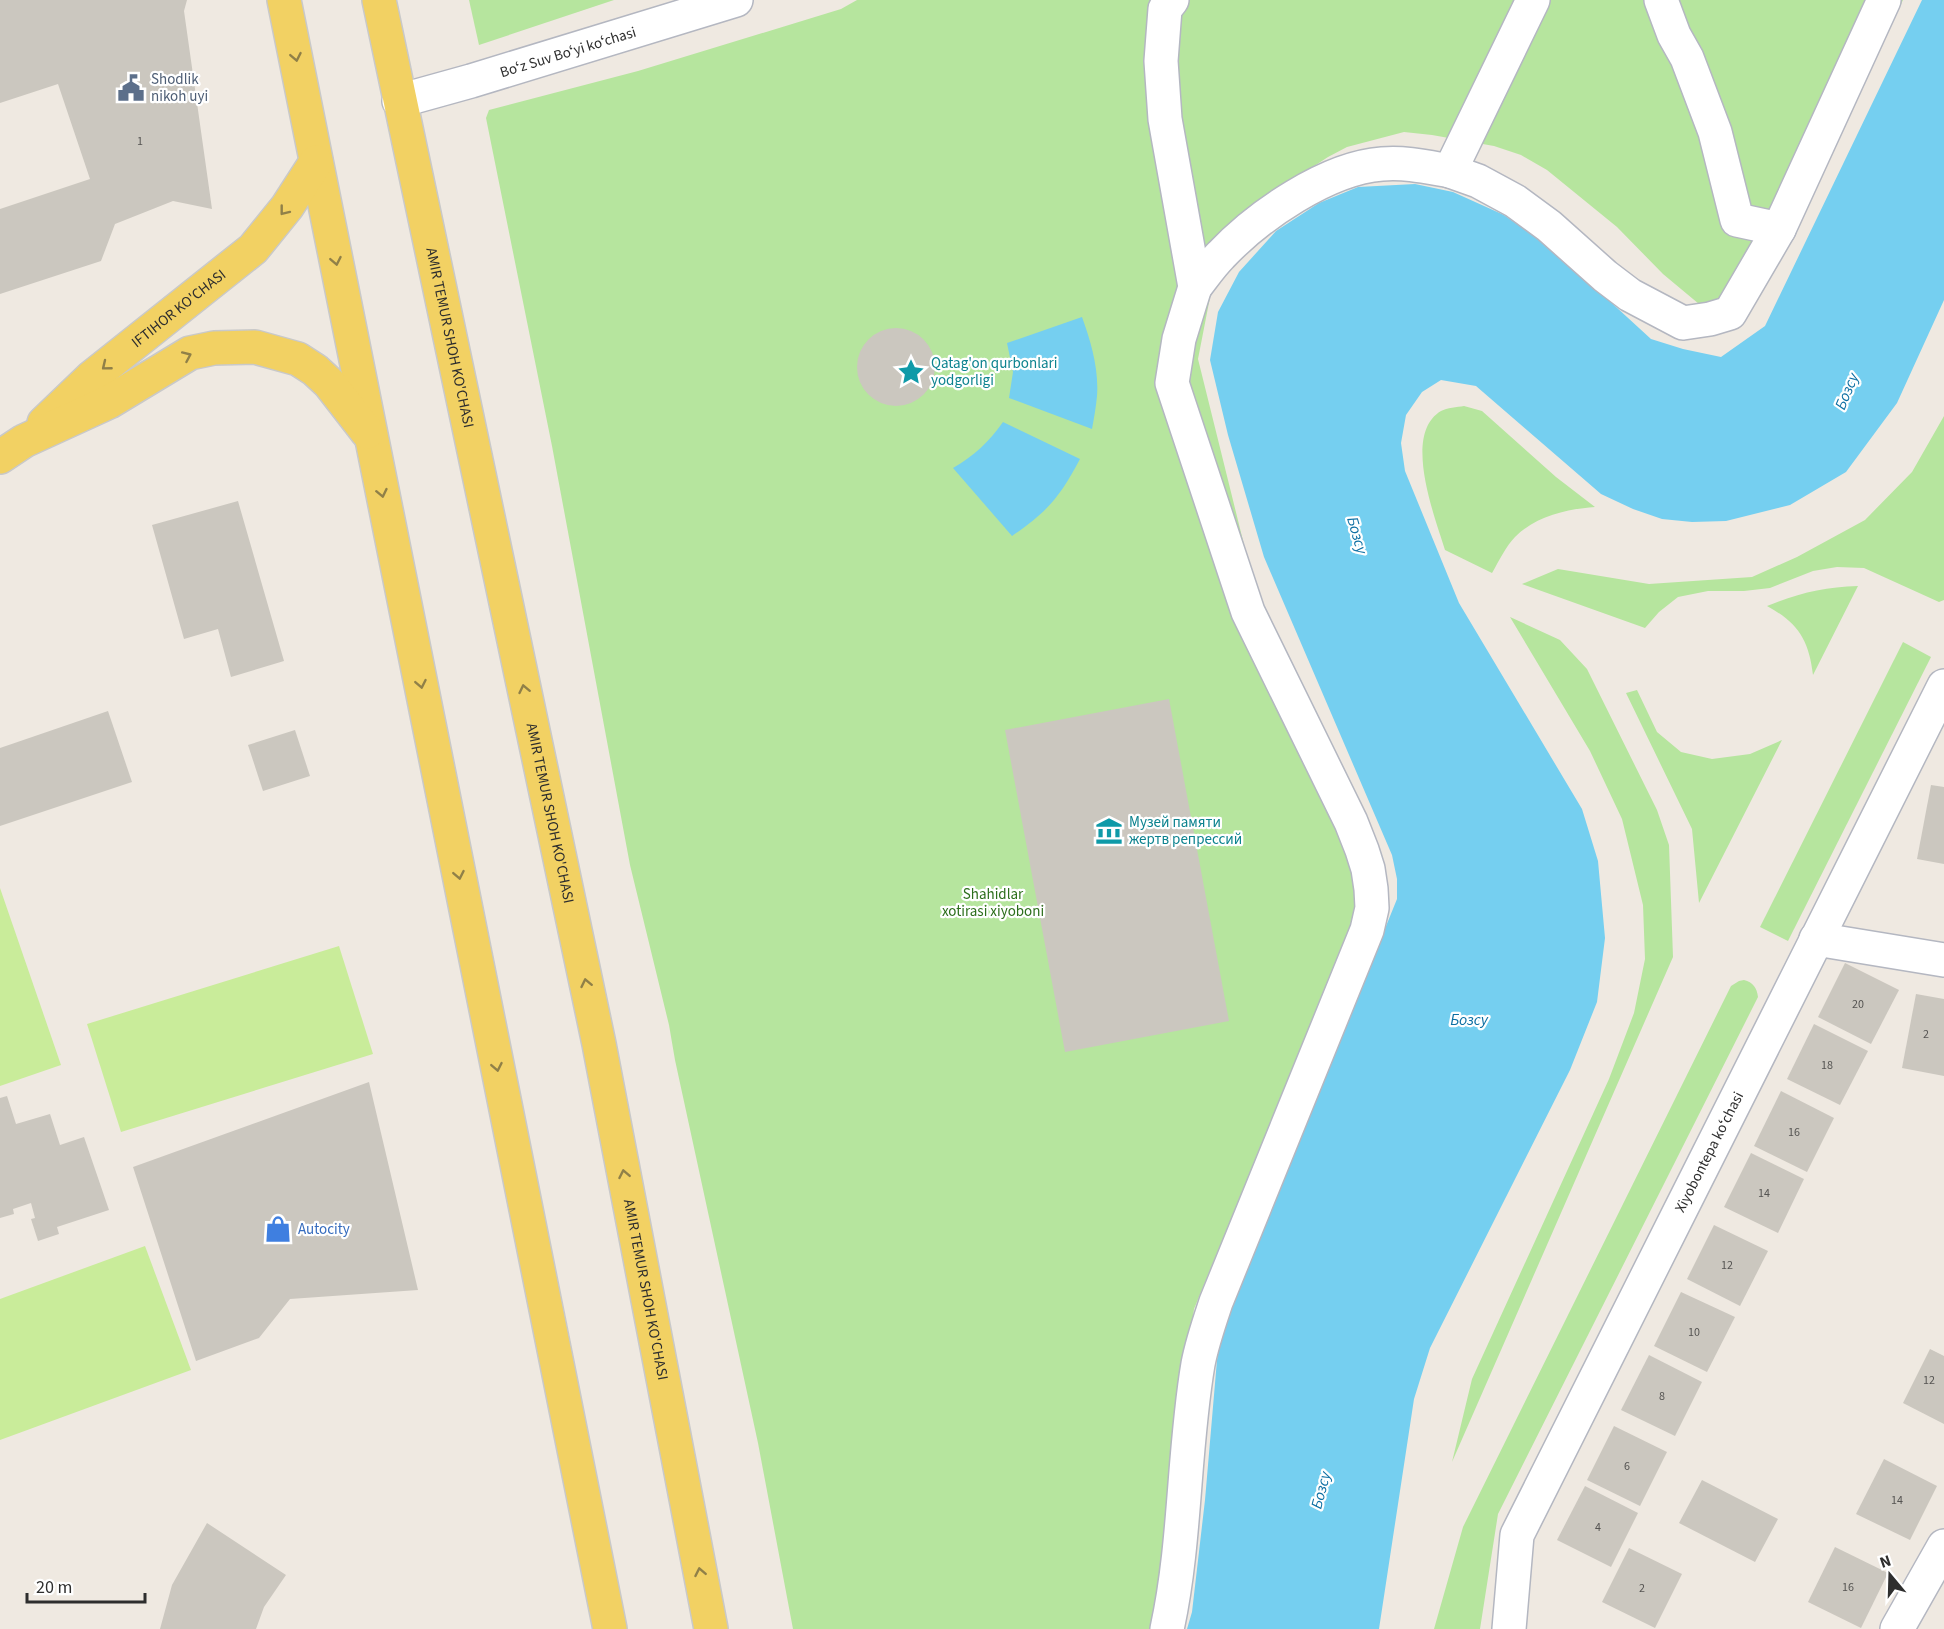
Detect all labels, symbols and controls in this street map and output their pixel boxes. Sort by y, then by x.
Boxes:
street label: Boʻz Suv Boʻyi koʻchasi [497,22,639,83]
one-way arrow [289,52,302,62]
place label: Shodlik nikoh uyi [151,69,208,107]
public building icon: Shodlik nikoh uyi [116,73,146,103]
house number: 1 [137,133,143,150]
one-way arrow [280,204,291,215]
street label: AMIR TEMUR SHOH KO'CHASI [420,246,479,430]
one-way arrow [329,256,342,266]
street label: IFTIHOR KO'CHASI [127,265,230,353]
one-way arrow [181,351,192,363]
place label: Qatag'on qurbonlari yodgorligi [931,353,1057,391]
place icon: Qatag'on qurbonlari yodgorligi [896,357,926,387]
one-way arrow [102,359,113,370]
water label: Бозсу [1829,369,1865,413]
one-way arrow [375,488,388,498]
water label: Бозсу [1341,514,1373,557]
one-way arrow [414,679,427,689]
one-way arrow [518,684,531,694]
street label: AMIR TEMUR SHOH KO'CHASI [521,721,579,905]
place label: Музей памяти жертв репрессий [1129,812,1242,850]
museum icon: Музей памяти жертв репрессий [1094,816,1124,846]
one-way arrow [452,870,465,880]
park label: Shahidlar xotirasi xiyoboni [942,884,1044,922]
one-way arrow [580,978,593,988]
house number: 20 [1852,996,1864,1013]
water label: Бозсу [1450,1009,1489,1031]
house number: 2 [1923,1026,1929,1043]
house number: 18 [1821,1057,1833,1074]
one-way arrow [490,1061,503,1071]
street label: Xiyobontepa koʻchasi [1670,1088,1749,1216]
house number: 16 [1788,1124,1800,1141]
one-way arrow [618,1169,631,1179]
house number: 14 [1758,1185,1770,1202]
street label: AMIR TEMUR SHOH KO'CHASI [618,1197,673,1382]
shop icon: Autocity [263,1214,293,1244]
place label: Autocity [298,1219,350,1240]
house number: 12 [1721,1257,1733,1274]
house number: 10 [1688,1324,1700,1341]
house number: 12 [1923,1372,1935,1389]
house number: 8 [1659,1388,1665,1405]
house number: 6 [1624,1458,1630,1475]
water label: Бозсу [1305,1468,1337,1511]
house number: 14 [1891,1492,1903,1509]
house number: 4 [1595,1519,1601,1536]
north arrow [1860,1545,1920,1605]
text: N [1877,1550,1894,1574]
scale bar [27,1566,146,1604]
one-way arrow [694,1567,707,1577]
text: 20 m [36,1575,72,1600]
house number: 16 [1842,1579,1854,1596]
house number: 2 [1639,1580,1645,1597]

